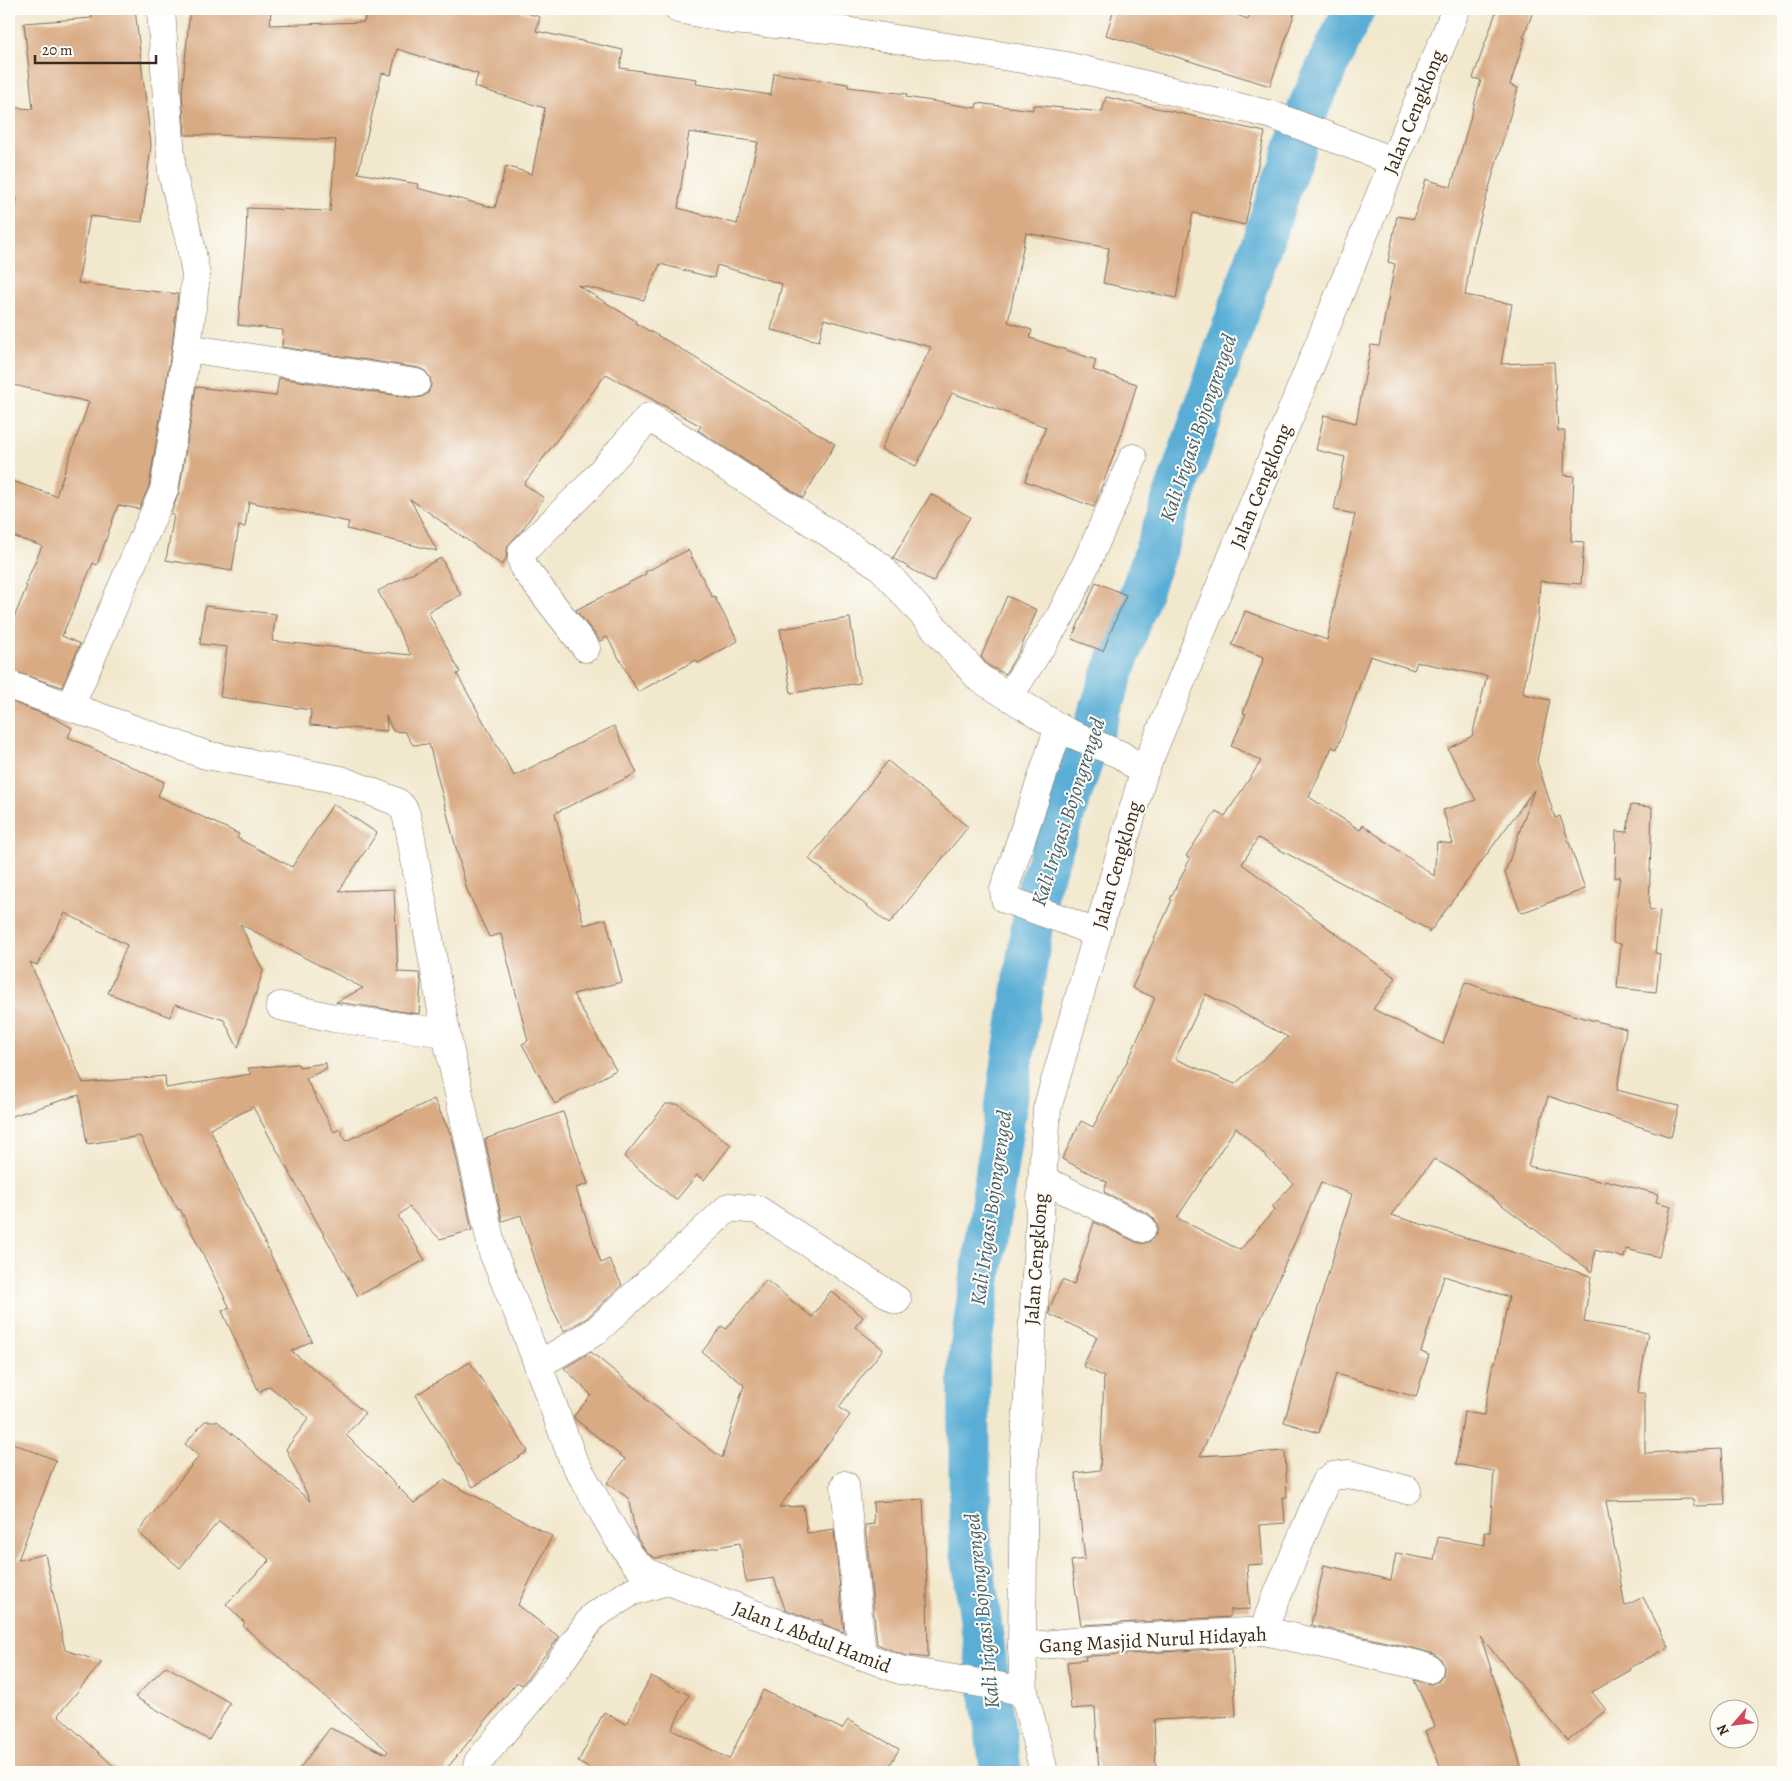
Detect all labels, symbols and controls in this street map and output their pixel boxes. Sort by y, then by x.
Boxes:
scale bar [35,32,156,64]
text: 20 m [42,40,73,60]
street label: Jalan Cengklong [1377,46,1451,178]
water label: Kali Irigasi Bojongrenged [1153,330,1243,525]
street label: Jalan Cengklong [1224,420,1298,552]
water label: Kali Irigasi Bojongrenged [1024,714,1112,910]
street label: Jalan Cengklong [1086,798,1148,932]
water label: Kali Irigasi Bojongrenged [963,1109,1019,1307]
street label: Jalan Cengklong [1018,1192,1054,1326]
water label: Kali Irigasi Bojongrenged [958,1512,1006,1710]
street label: Jalan L Abdul Hamid [729,1594,895,1680]
street label: Gang Masjid Nurul Hidayah [1038,1621,1268,1659]
north arrow [1710,1698,1760,1748]
text: N [1712,1721,1734,1739]

